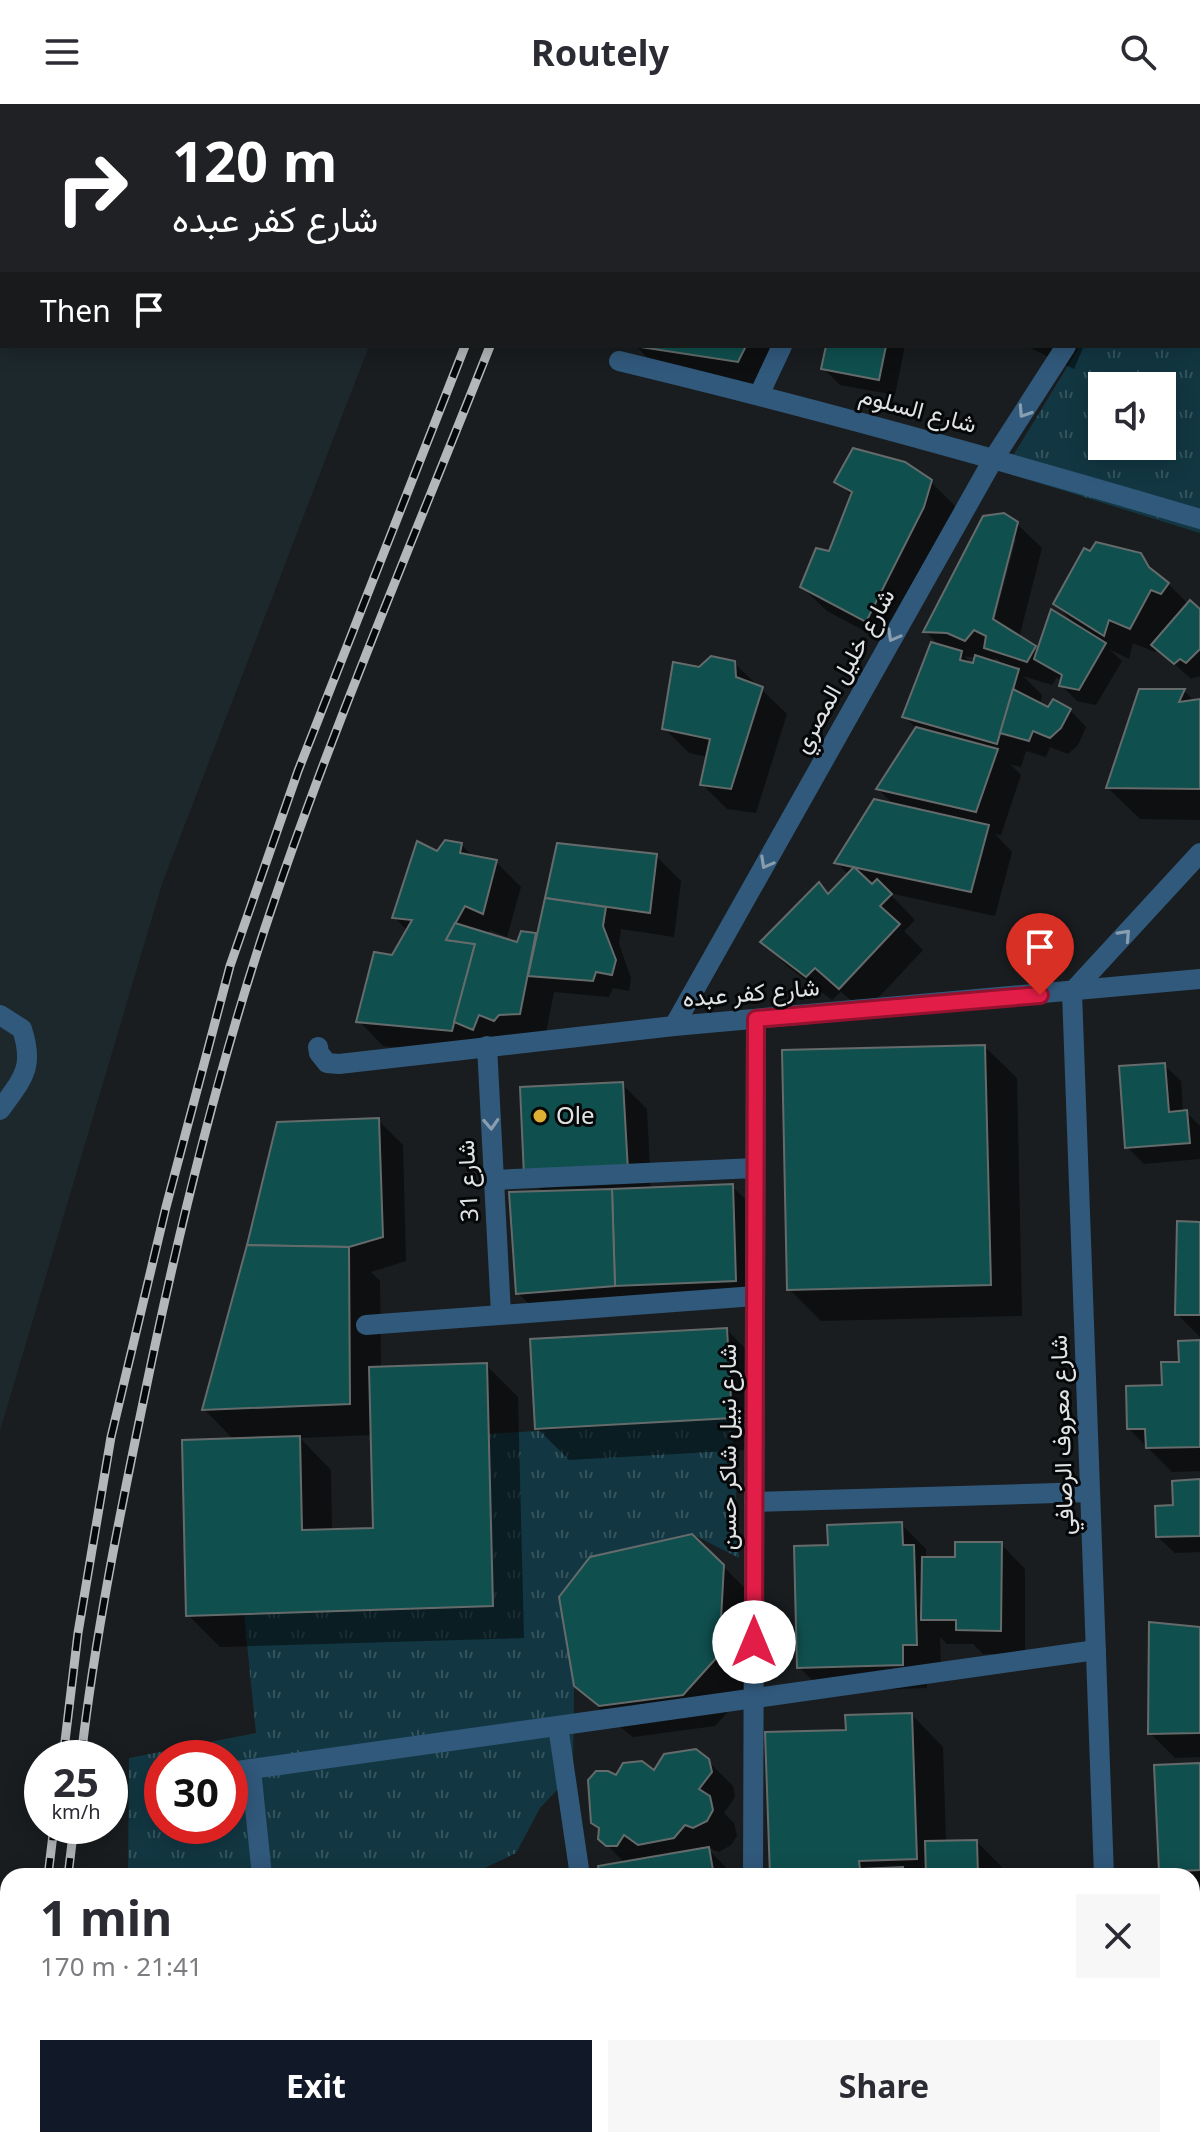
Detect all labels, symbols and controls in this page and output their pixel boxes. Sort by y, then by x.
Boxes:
text: Routely [531,28,669,77]
icon: menu [40,30,84,74]
icon: search [1116,30,1160,74]
text: 120 m [172,122,337,198]
icon: right [40,136,144,240]
text: شارع كفر عبده [172,194,378,243]
icon: arrive [127,288,171,332]
text: Then [40,290,111,331]
map controls [1088,372,1176,460]
button: sound [1088,372,1176,460]
street label: شارع السلوم [856,377,981,441]
one-way arrow [1018,403,1033,417]
street label: شارع خليل المصري [784,582,905,760]
one-way arrow [887,628,903,642]
one-way arrow [760,854,776,869]
pin [1006,913,1074,995]
icon: arrive [1018,925,1062,969]
one-way arrow [1115,929,1129,944]
street label: شارع كفر عبده [681,969,821,1015]
place label: Ole [556,1098,594,1131]
marker: Ole [531,1107,549,1125]
one-way arrow [483,1118,500,1131]
street label: شارع 31 [448,1139,486,1223]
street label: شارع معروف الرصافي [1041,1334,1084,1536]
street label: شارع نبيل شاكر حسن [710,1344,744,1550]
position arrow [712,1600,796,1684]
speed limit sign: 30 [144,1740,248,1844]
text: 25 [53,1754,99,1809]
text: km/h [51,1798,101,1825]
text: 1 min [40,1885,172,1950]
button: close [1076,1894,1160,1978]
text: 170 m · 21:41 [40,1948,203,1984]
button: Exit [40,2040,592,2132]
button: Share [608,2040,1160,2132]

